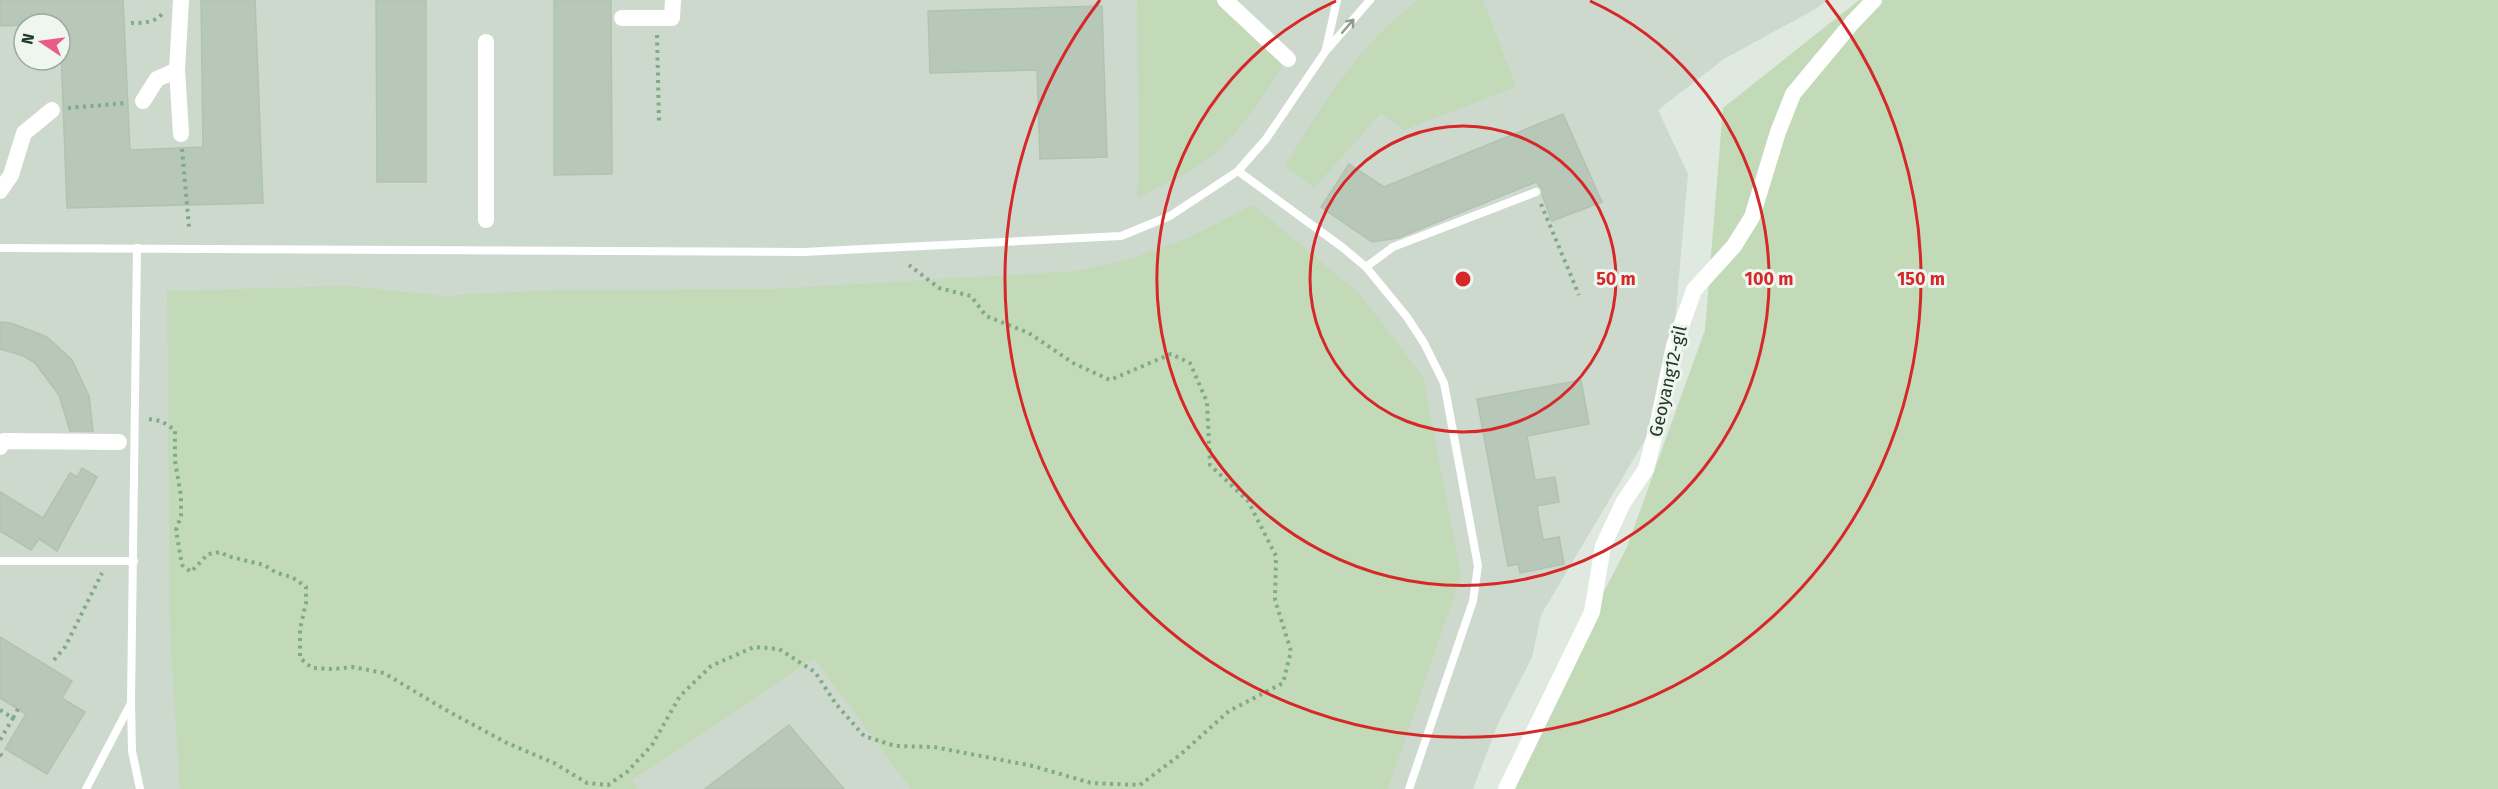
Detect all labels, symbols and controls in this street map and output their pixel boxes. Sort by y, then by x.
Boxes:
north arrow [12,12,72,72]
one-way arrow [1341,19,1355,34]
text: N [17,31,38,46]
text: 50 m [1596,268,1636,290]
text: 100 m [1745,268,1793,290]
text: 150 m [1897,268,1945,290]
centre of rings [1453,269,1473,289]
street label: Geoyang12-gil [1645,323,1691,439]

